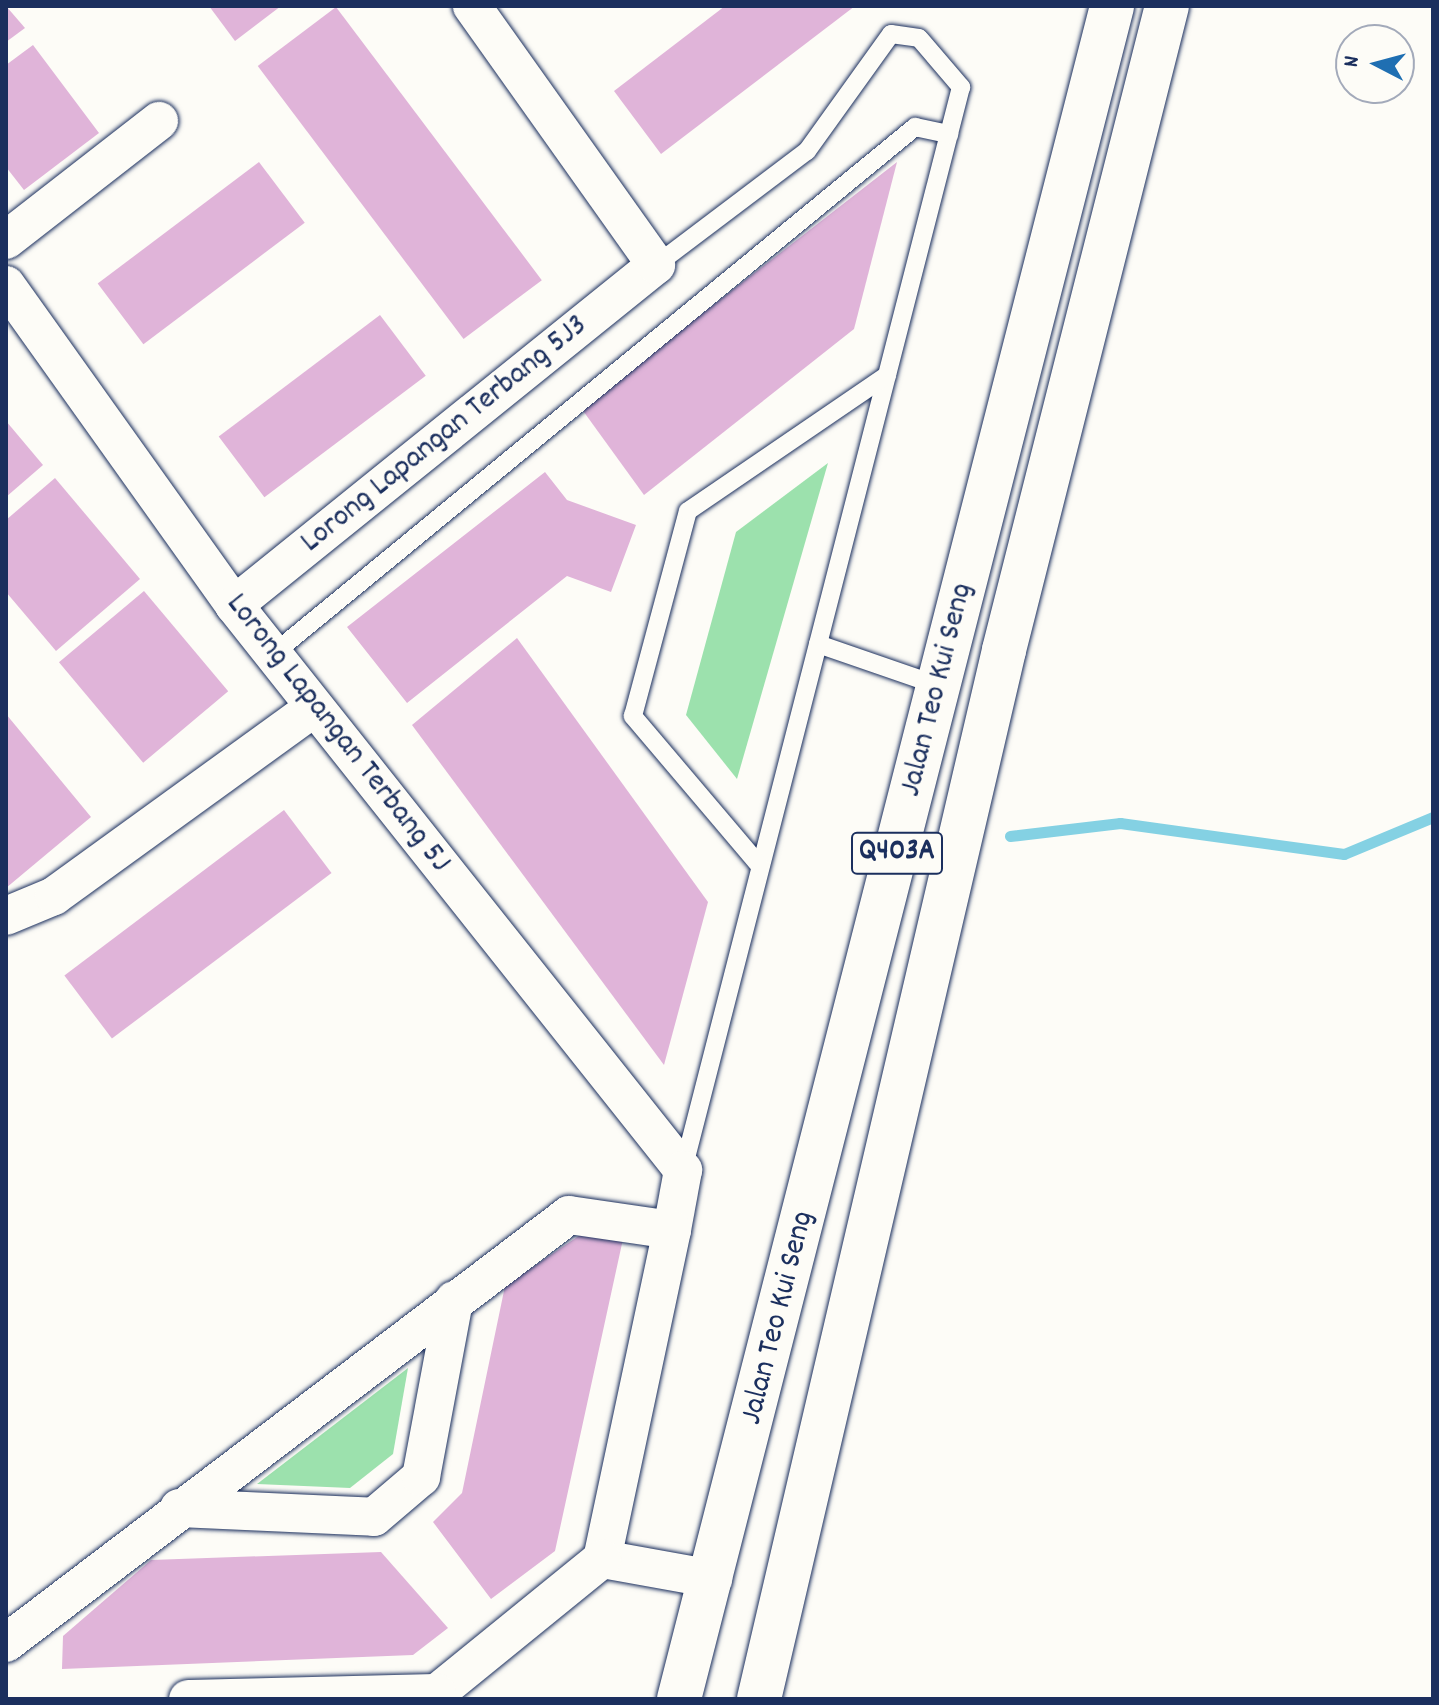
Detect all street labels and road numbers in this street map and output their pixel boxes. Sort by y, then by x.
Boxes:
street label: Lorong Lapangan Terbang 5J3 [294,308,596,562]
street label: Jalan Teo Kui Seng [893,579,983,801]
street label: Lorong Lapangan Terbang 5J [216,587,458,881]
road number: Q403A [851,827,943,879]
street label: Jalan Teo Kui Seng [734,1207,824,1429]

